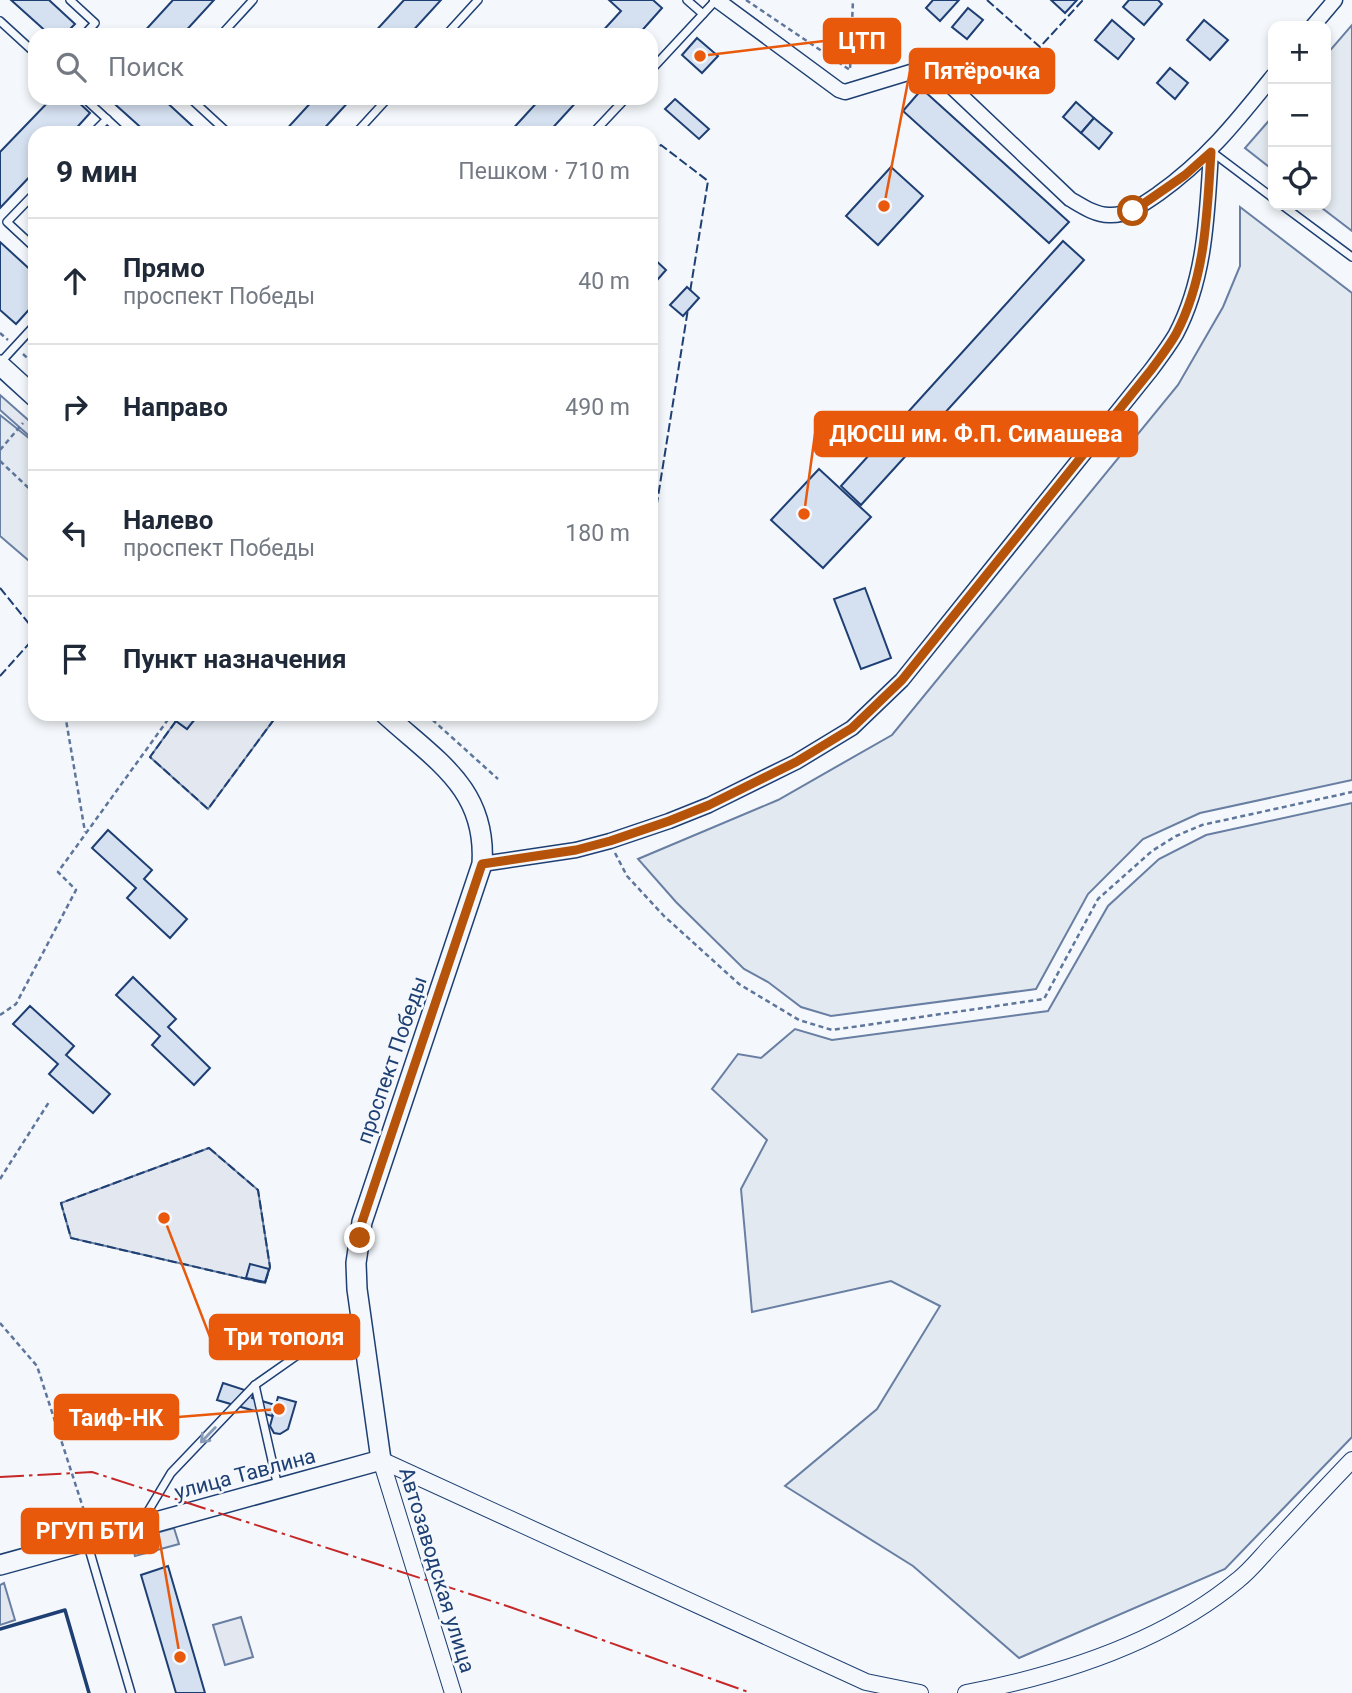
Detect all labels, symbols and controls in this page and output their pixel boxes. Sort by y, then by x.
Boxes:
callout: ЦТП [824,19,900,63]
map controls [1268,21,1331,210]
button: + [1268,21,1331,84]
search box [28,28,658,105]
text: ЦТП [838,28,886,55]
icon: search [52,48,90,86]
callout: Пятёрочка [910,49,1054,93]
text: Поиск [108,52,184,82]
text: Пятёрочка [924,58,1040,85]
button: − [1268,84,1331,147]
button: locate [1268,147,1331,210]
text: 9 мин [56,154,137,189]
text: Пешком · 710 m [458,158,630,185]
route start [1117,195,1148,226]
text: Прямо [123,253,205,283]
icon: ahead [56,262,94,300]
text: 40 m [578,268,630,295]
text: проспект Победы [123,283,315,310]
icon: right [56,388,94,426]
text: Направо [123,392,228,422]
text: 490 m [565,394,630,421]
callout: ДЮСШ им. Ф.П. Симашева [815,412,1137,456]
text: ДЮСШ им. Ф.П. Симашева [829,421,1123,448]
text: Налево [123,505,213,535]
icon: left [56,514,94,552]
text: 180 m [565,520,630,547]
text: проспект Победы [123,535,315,562]
icon: arrive [56,640,94,678]
text: Пункт назначения [123,644,347,674]
street label: проспект Победы [352,973,432,1147]
route end [344,1222,375,1253]
callout: Три тополя [210,1315,359,1359]
text: Три тополя [224,1324,344,1351]
callout: Таиф-НК [55,1395,178,1439]
text: Таиф-НК [69,1405,164,1432]
one-way arrow [199,1426,216,1443]
street label: улица Тавлина [172,1444,318,1504]
street label: Автозаводская улица [394,1464,480,1676]
callout: РГУП БТИ [22,1509,158,1553]
text: РГУП БТИ [36,1518,144,1545]

